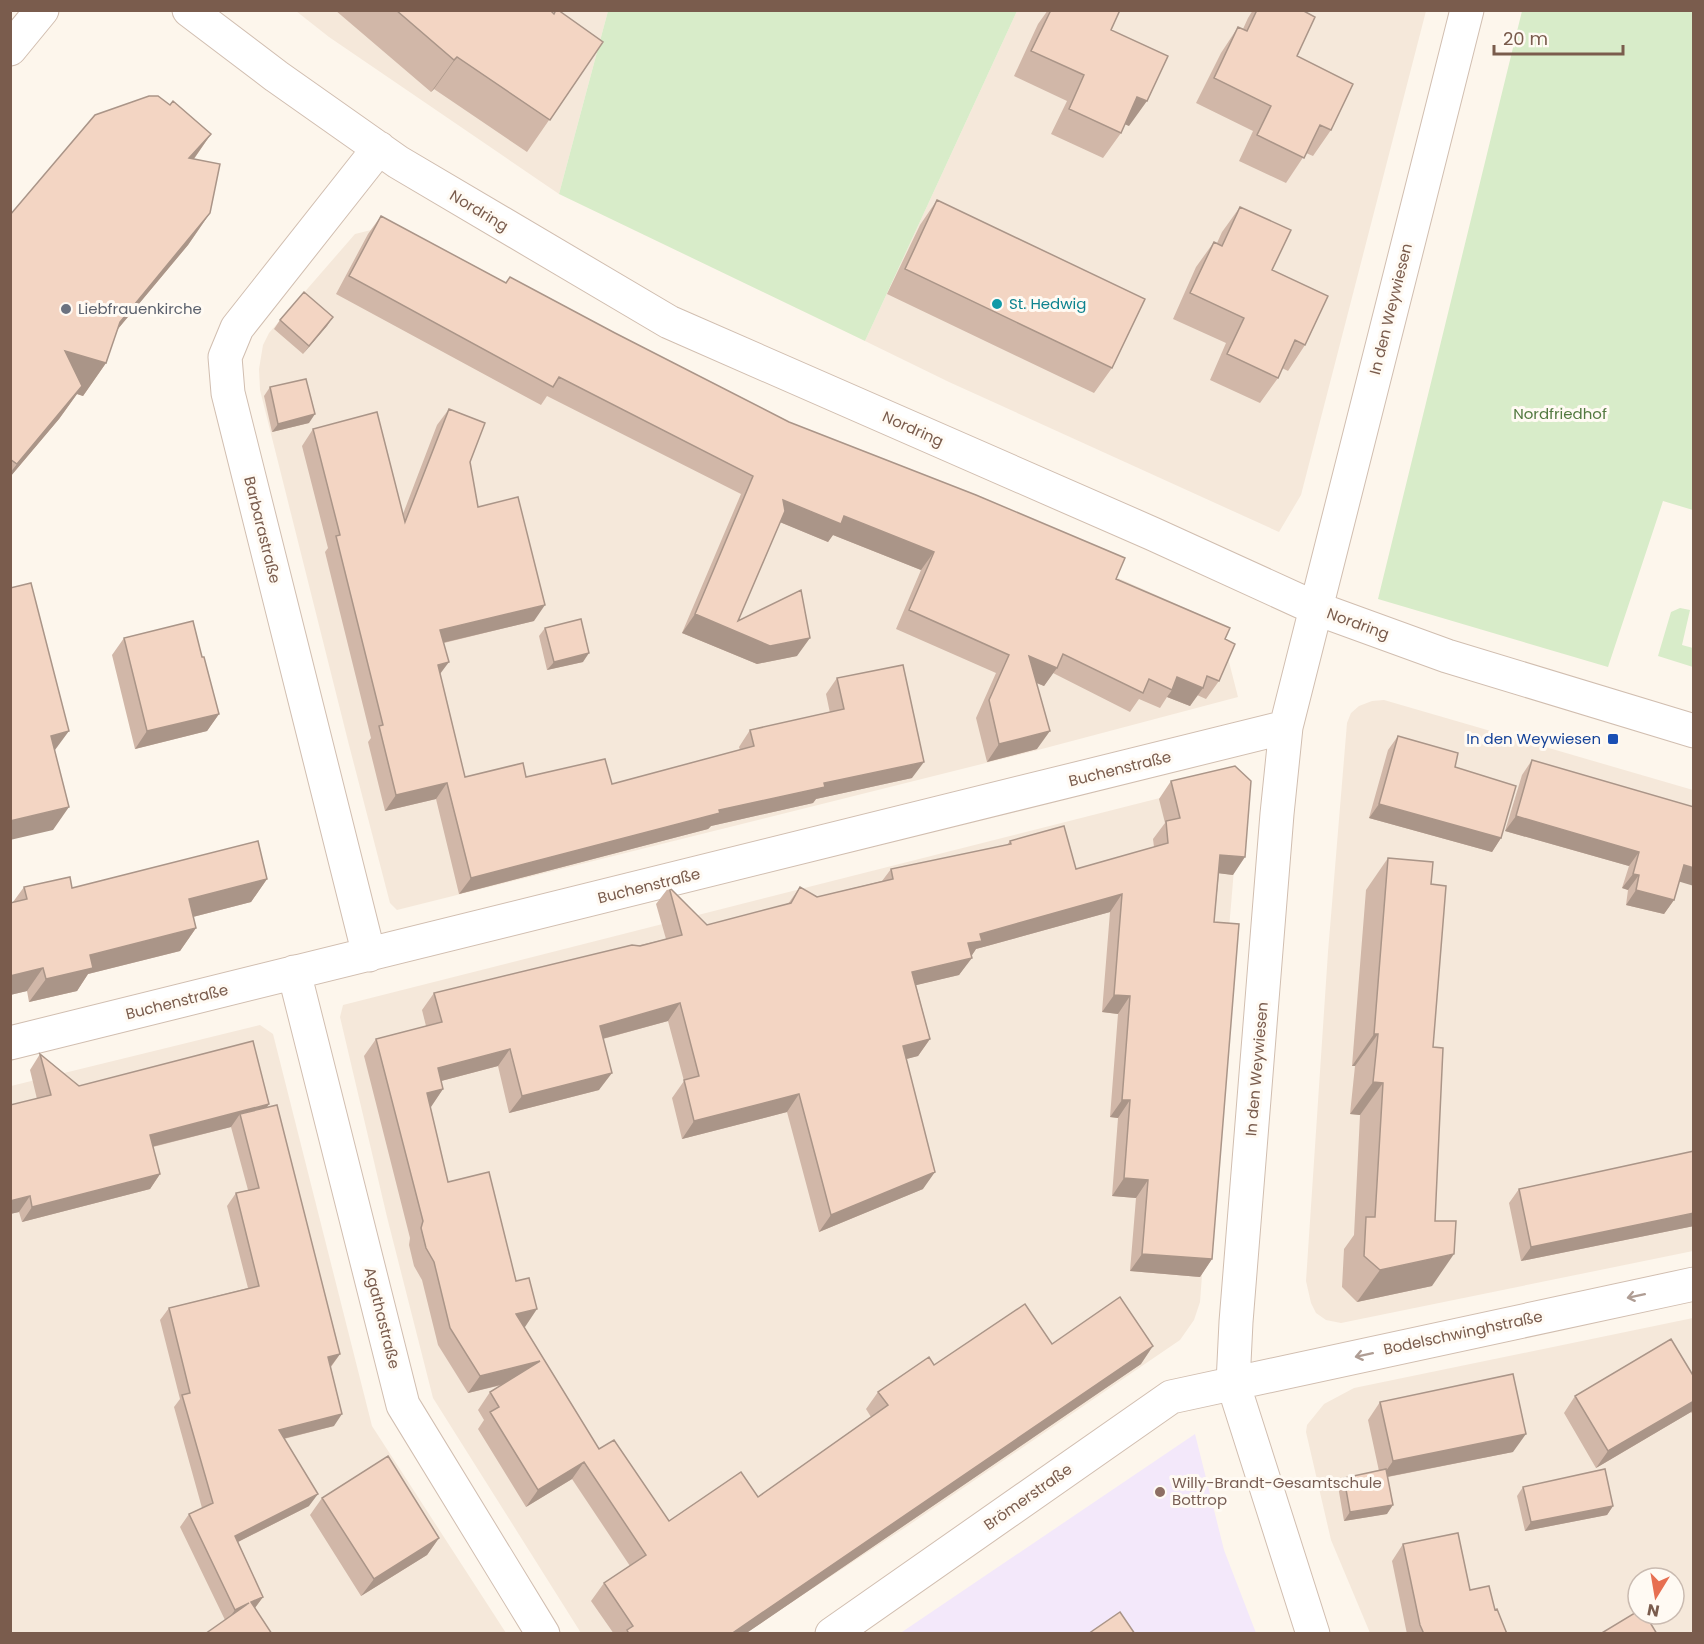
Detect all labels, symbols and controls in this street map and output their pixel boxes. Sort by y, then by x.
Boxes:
scale bar [1494,18,1623,56]
text: 20 m [1503,26,1548,51]
street label: Nordring [446,185,512,236]
street label: In den Weywiesen [1364,241,1417,377]
place label: St. Hedwig [1009,293,1086,314]
marker: St. Hedwig [990,297,1004,311]
place label: Liebfrauenkirche [78,298,202,319]
marker: Liebfrauenkirche [59,302,73,316]
park label: Nordfriedhof [1513,403,1607,424]
street label: Nordring [879,406,947,451]
street label: Barbarastraße [239,474,286,586]
street label: Nordring [1324,603,1392,644]
place label: In den Weywiesen [1466,728,1601,749]
marker: In den Weywiesen [1606,732,1620,746]
street label: Buchenstraße [1066,746,1173,791]
street label: Buchenstraße [595,863,702,908]
street label: Buchenstraße [123,979,230,1024]
street label: In den Weywiesen [1240,1001,1273,1137]
street label: Agathastraße [360,1265,405,1371]
one-way arrow [1627,1291,1647,1302]
street label: Bodelschwinghstraße [1381,1305,1544,1360]
one-way arrow [1354,1350,1374,1361]
street label: Brömerstraße [979,1458,1076,1535]
place label: Willy-Brandt-Gesamtschule Bottrop [1172,1472,1382,1510]
marker: Willy-Brandt-Gesamtschule Bottrop [1153,1485,1167,1499]
north arrow [1626,1566,1686,1626]
text: N [1645,1598,1661,1623]

